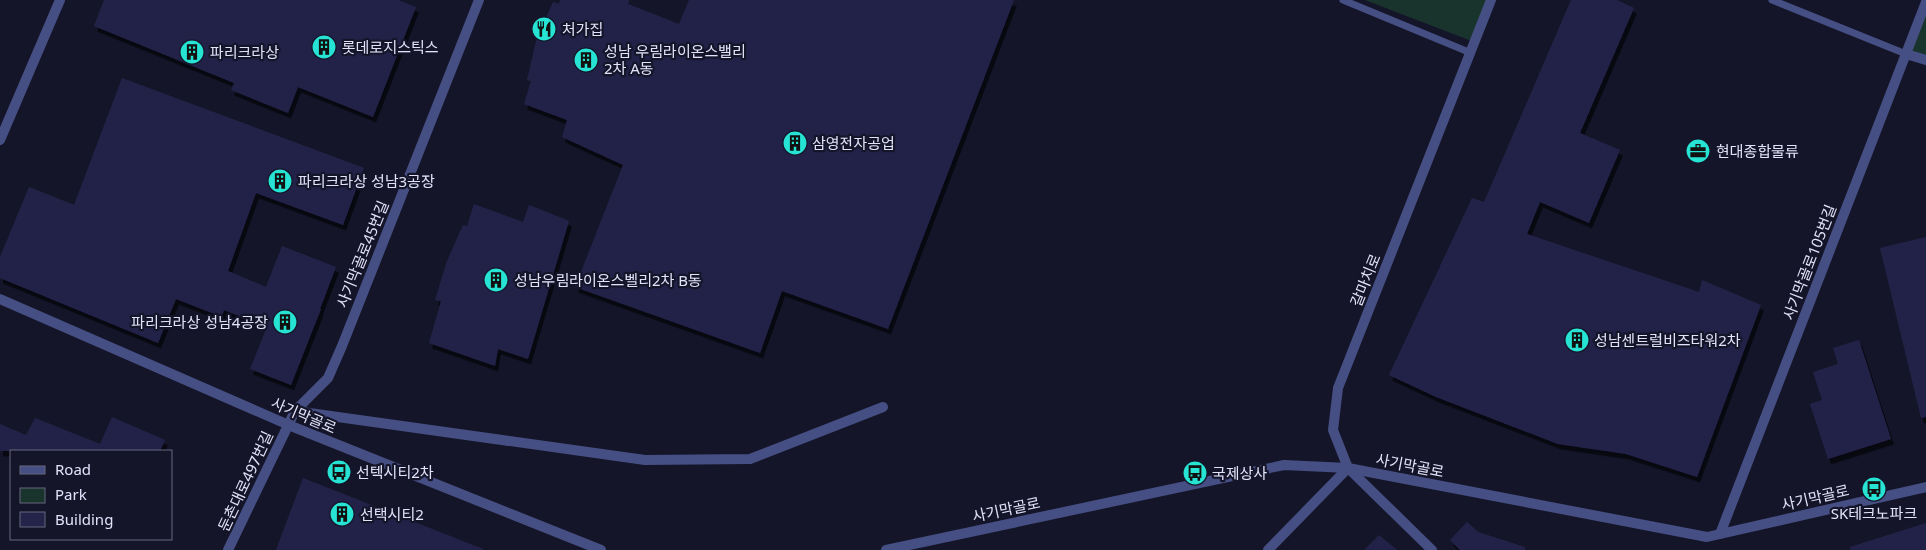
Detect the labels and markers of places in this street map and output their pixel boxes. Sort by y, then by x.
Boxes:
restaurant icon: 처가집 [531,16,557,42]
place label: 처가집 [562,19,603,39]
building icon: 롯데로지스틱스 [311,34,337,60]
place label: 롯데로지스틱스 [342,37,439,57]
building icon: 파리크라상 [179,39,205,65]
place label: 성남 우림라이온스밸리 2차 A동 [604,41,746,78]
place label: 파리크라상 [210,42,279,62]
building icon: 성남 우림라이온스밸리 2차 A동 [573,47,599,73]
building icon: 삼영전자공업 [782,130,808,156]
place label: 삼영전자공업 [812,133,895,153]
office icon: 현대종합물류 [1685,138,1711,164]
place label: 현대종합물류 [1716,141,1799,161]
building icon: 파리크라상 성남3공장 [267,168,293,194]
place label: 파리크라상 성남3공장 [298,171,435,191]
building icon: 성남우림라이온스벨리2차 B동 [483,267,509,293]
place label: 성남우림라이온스벨리2차 B동 [514,270,702,290]
building icon: 파리크라상 성남4공장 [272,309,298,335]
place label: 파리크라상 성남4공장 [131,312,268,332]
building icon: 성남센트럴비즈타워2차 [1564,327,1590,353]
place label: 성남센트럴비즈타워2차 [1594,330,1741,350]
bus stop icon: 선텍시티2차 [326,459,352,485]
bus stop icon: 국제상사 [1182,460,1208,486]
place label: 선텍시티2차 [356,462,434,482]
place label: 국제상사 [1212,463,1267,483]
bus stop icon: SK테크노파크 [1861,476,1887,502]
building icon: 선택시티2 [329,501,355,527]
place label: SK테크노파크 [1831,503,1917,523]
place label: 선택시티2 [360,504,424,524]

